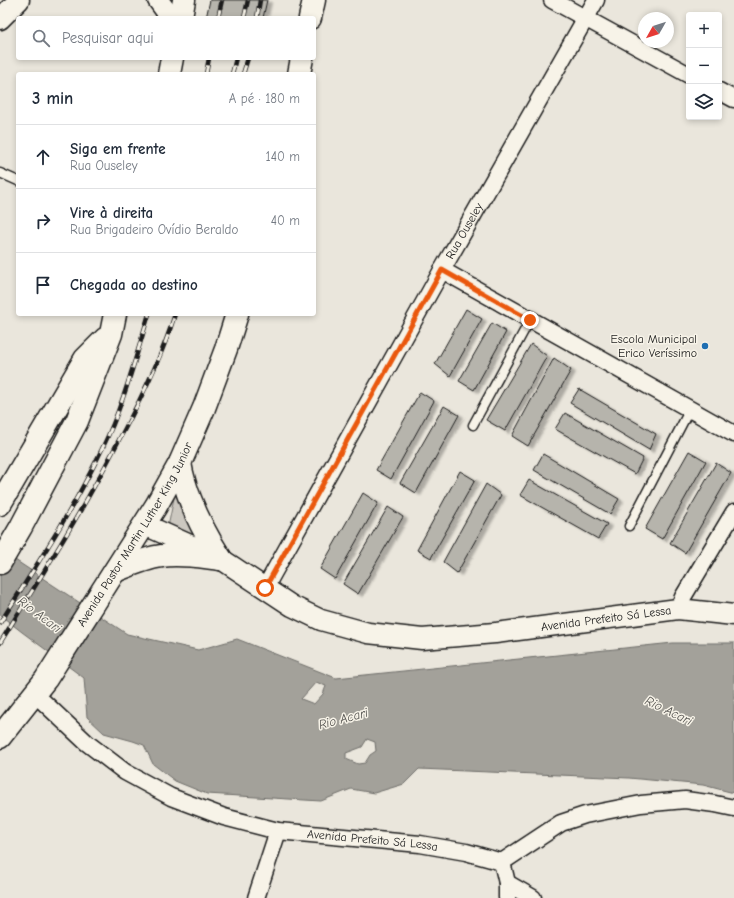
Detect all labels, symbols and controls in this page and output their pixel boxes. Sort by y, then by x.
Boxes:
north arrow [638,12,674,48]
map controls [686,12,722,120]
button: + [686,12,722,48]
search box [16,16,316,60]
icon: search [30,27,52,49]
text: Pesquisar aqui [62,29,154,47]
button: − [686,48,722,84]
button: layers [686,84,722,120]
text: 3 min [32,89,73,108]
text: A pé · 180 m [229,91,300,106]
text: Siga em frente [70,140,166,158]
icon: ahead [32,146,54,168]
text: 140 m [266,149,300,164]
text: Rua Ouseley [70,158,138,173]
street label: Rua Ouseley [443,200,486,261]
text: Vire à direita [70,204,153,222]
icon: right [32,210,54,232]
text: 40 m [271,213,300,228]
text: Rua Brigadeiro Ovídio Beraldo [70,222,238,237]
icon: arrive [32,274,54,296]
text: Chegada ao destino [70,276,198,294]
route end [521,311,539,329]
place label: Escola Municipal Erico Veríssimo [611,332,697,360]
marker: Escola Municipal Erico Veríssimo [700,341,710,351]
street label: Avenida Pastor Martin Luther King Junior [74,440,195,629]
route start [256,579,274,597]
water label: Rio Acari [15,593,65,636]
street label: Avenida Prefeito Sá Lessa [540,603,672,634]
water label: Rio Acari [643,693,696,729]
water label: Rio Acari [317,704,371,732]
street label: Avenida Prefeito Sá Lessa [307,827,439,854]

